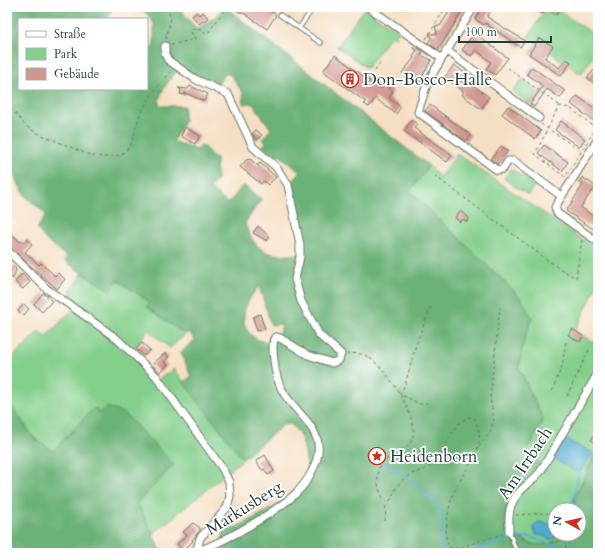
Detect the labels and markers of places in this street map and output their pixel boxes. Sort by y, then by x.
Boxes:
place label: Don-Bosco-Halle [363,68,492,91]
building icon: Don-Bosco-Halle [340,69,360,89]
place label: Heidenborn [390,445,478,468]
place icon: Heidenborn [367,446,387,466]

